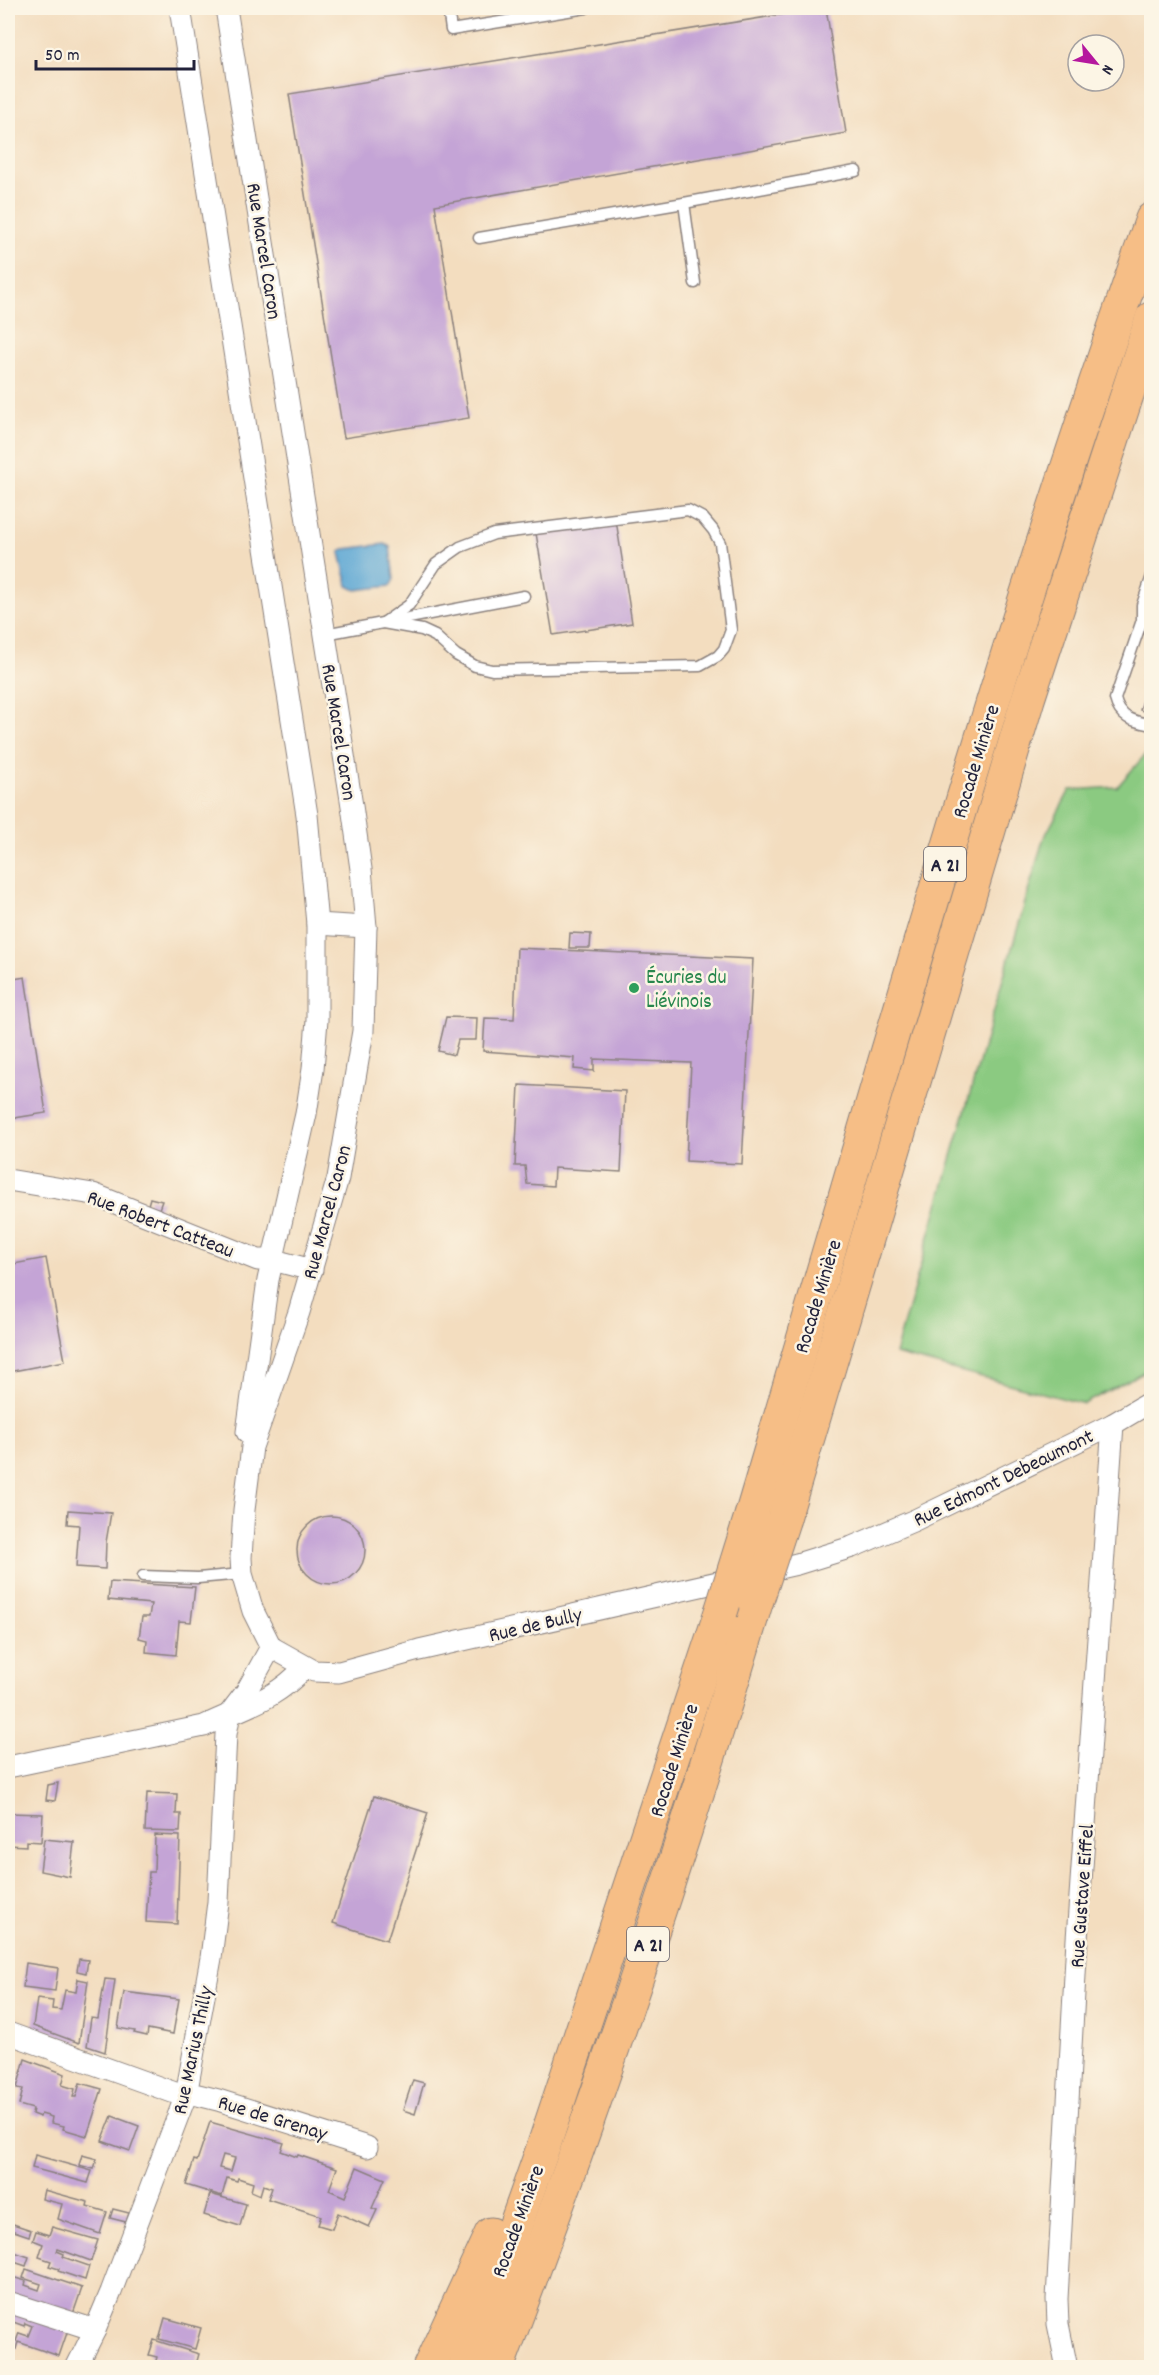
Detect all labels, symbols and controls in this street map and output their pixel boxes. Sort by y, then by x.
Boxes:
scale bar [36,33,194,71]
north arrow [1066,33,1126,93]
text: 50 m [45,44,80,69]
text: N [1095,60,1119,79]
street label: Rue Marcel Caron [236,181,288,322]
street label: Rue Marcel Caron [311,662,363,803]
street label: Rocade Minière [946,701,1009,822]
road number: A 21 [924,847,966,881]
place label: Écuries du Liévinois [646,964,726,1018]
marker: Écuries du Liévinois [627,981,641,995]
street label: Rue Marcel Caron [297,1142,361,1283]
street label: Rue Robert Catteau [82,1184,238,1268]
street label: Rocade Minière [788,1236,851,1357]
street label: Rue Edmont Debeaumont [909,1423,1100,1536]
street label: Rue de Bully [486,1602,586,1652]
street label: Rocade Minière [643,1700,708,1821]
street label: Rue Gustave Eiffel [1064,1823,1104,1969]
road number: A 21 [627,1927,669,1961]
street label: Rue Marius Thilly [167,1983,223,2117]
street label: Rue de Grenay [214,2089,331,2151]
street label: Rocade Minière [486,2162,554,2282]

